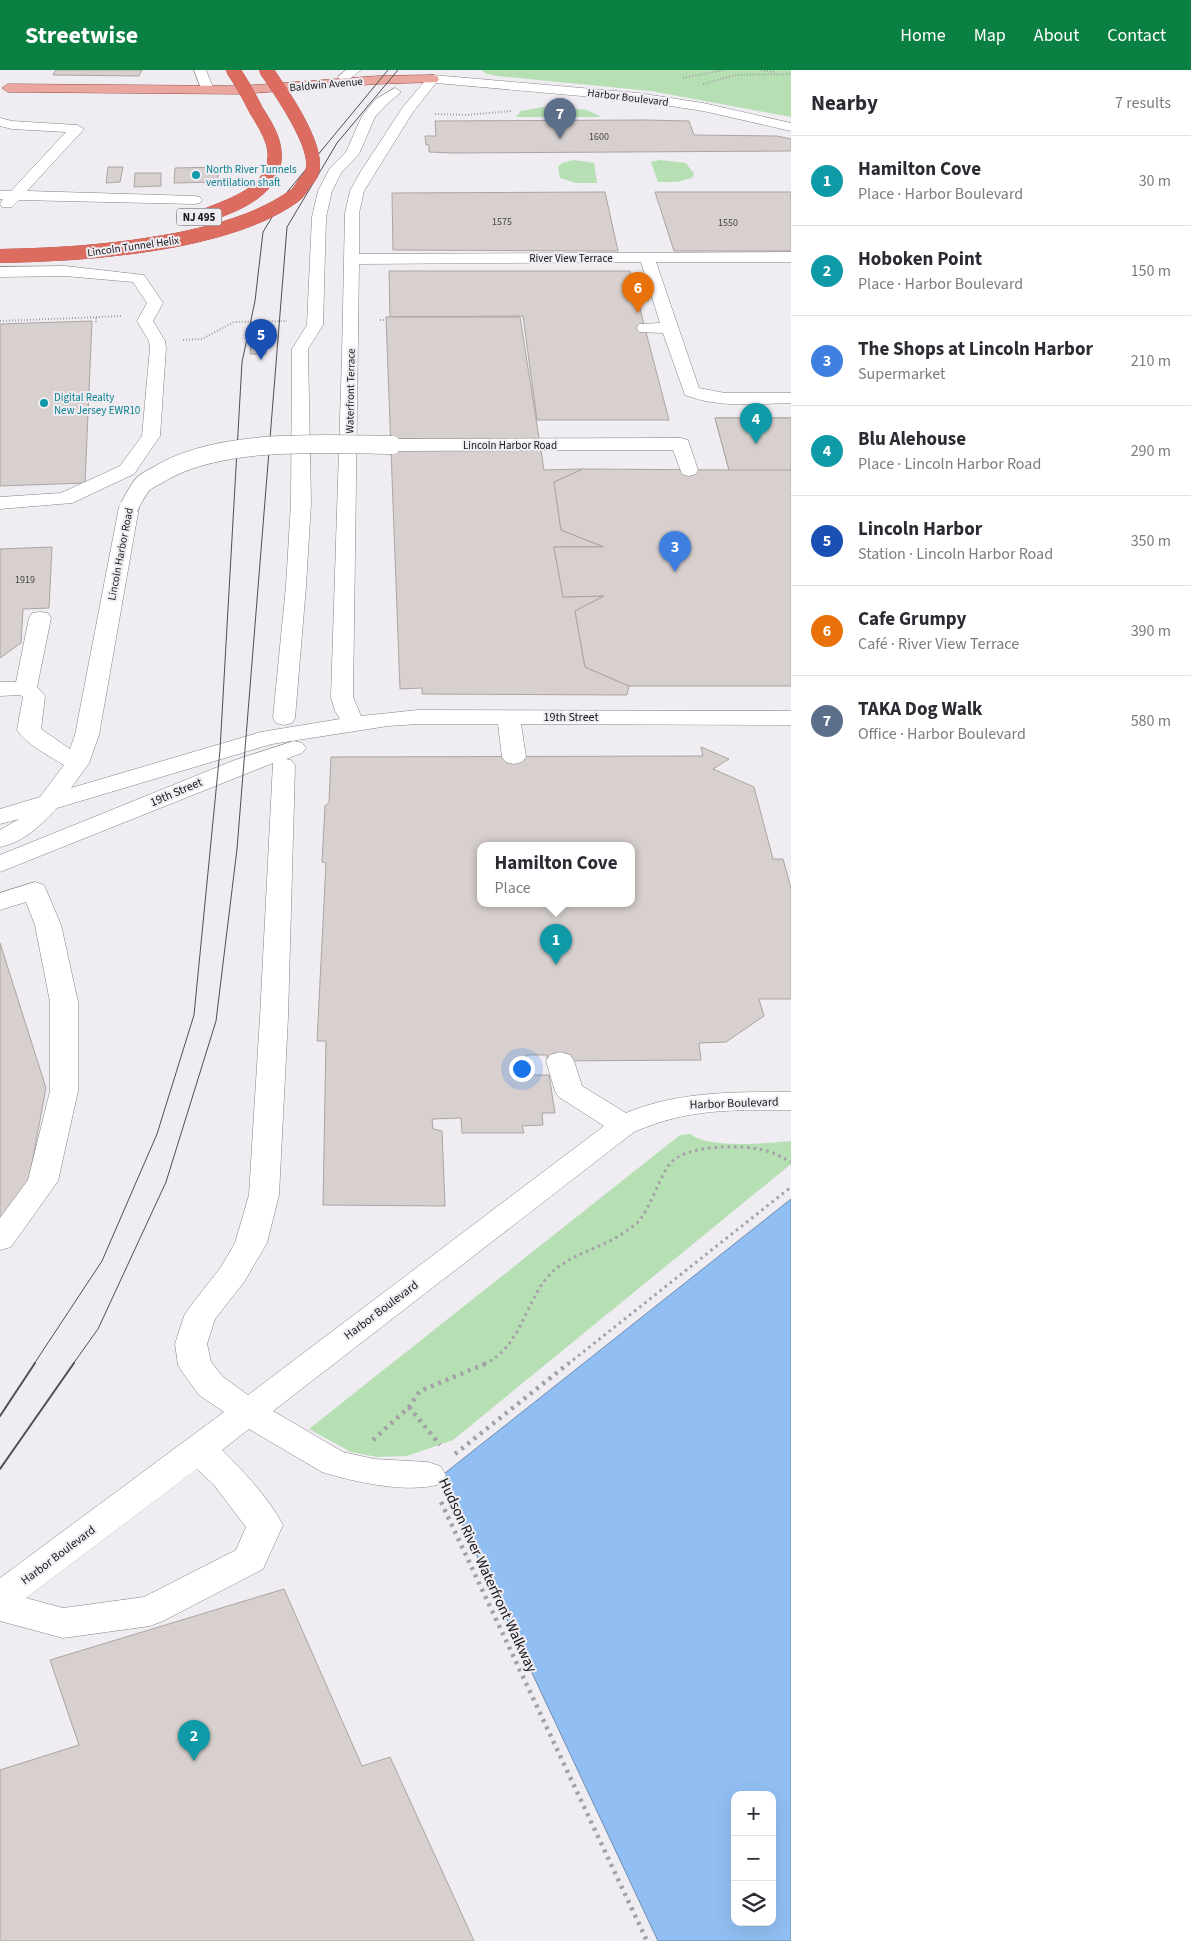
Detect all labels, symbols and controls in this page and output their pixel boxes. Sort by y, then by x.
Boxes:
text: Streetwise [25,18,138,53]
text: Home [900,23,946,48]
text: Map [974,23,1006,48]
text: About [1034,23,1079,48]
text: Contact [1107,23,1166,48]
street label: Baldwin Avenue [289,74,364,95]
street label: Harbor Boulevard [587,85,669,110]
text: Nearby [811,88,878,118]
text: 7 results [1115,92,1171,114]
pin: 7 [544,98,576,139]
house number: 1600 [589,130,609,144]
text: Hamilton Cove [858,156,981,183]
place label: North River Tunnels ventilation shaft [206,162,297,190]
marker: North River Tunnels ventilation shaft [190,169,202,181]
text: 1 [823,170,831,192]
text: 30 m [1139,170,1171,192]
text: Place · Harbor Boulevard [858,183,1023,205]
road number: NJ 495 [176,208,222,226]
house number: 1575 [492,215,512,229]
house number: 1550 [718,216,738,230]
street label: Lincoln Tunnel Helix [86,233,180,260]
text: Hoboken Point [858,246,982,273]
street label: River View Terrace [529,251,613,266]
text: 2 [823,260,831,282]
text: 150 m [1131,260,1171,282]
pin: 6 [622,272,654,313]
text: Place · Harbor Boulevard [858,273,1023,295]
pin: 5 [245,319,277,360]
text: The Shops at Lincoln Harbor [858,336,1093,363]
street label: Waterfront Terrace [342,348,359,434]
text: 3 [823,350,831,372]
text: 210 m [1131,350,1171,372]
text: Supermarket [858,363,945,385]
place label: Digital Realty New Jersey EWR10 [54,390,140,418]
marker: Digital Realty New Jersey EWR10 [38,397,50,409]
pin: 4 [740,403,772,444]
text: Blu Alehouse [858,426,966,453]
street label: Lincoln Harbor Road [463,438,557,453]
text: 4 [823,440,831,462]
text: 290 m [1131,440,1171,462]
text: Place · Lincoln Harbor Road [858,453,1041,475]
street label: Lincoln Harbor Road [104,507,137,602]
text: Lincoln Harbor [858,516,982,543]
text: 5 [823,530,831,552]
text: 350 m [1131,530,1171,552]
pin: 3 [659,531,691,572]
text: Station · Lincoln Harbor Road [858,543,1053,565]
house number: 1919 [15,573,35,587]
text: Cafe Grumpy [858,606,966,633]
text: 6 [823,620,831,642]
text: 390 m [1131,620,1171,642]
text: Café · River View Terrace [858,633,1019,655]
text: TAKA Dog Walk [858,696,983,723]
street label: 19th Street [544,709,598,726]
text: 7 [823,710,831,732]
text: 580 m [1131,710,1171,732]
text: Office · Harbor Boulevard [858,723,1026,745]
street label: 19th Street [148,774,205,811]
popup [477,842,635,907]
text: Hamilton Cove [495,850,618,877]
text: Place [495,877,531,899]
pin: 1 [540,924,572,965]
your location [509,1056,535,1082]
street label: Harbor Boulevard [689,1093,779,1114]
street label: Harbor Boulevard [341,1277,422,1344]
street label: Hudson River Waterfront Walkway [433,1474,542,1676]
street label: Harbor Boulevard [18,1522,99,1589]
pin: 2 [178,1720,210,1761]
map controls [731,1791,776,1926]
button: + [731,1791,776,1836]
button: − [731,1836,776,1881]
button: layers [731,1881,776,1926]

